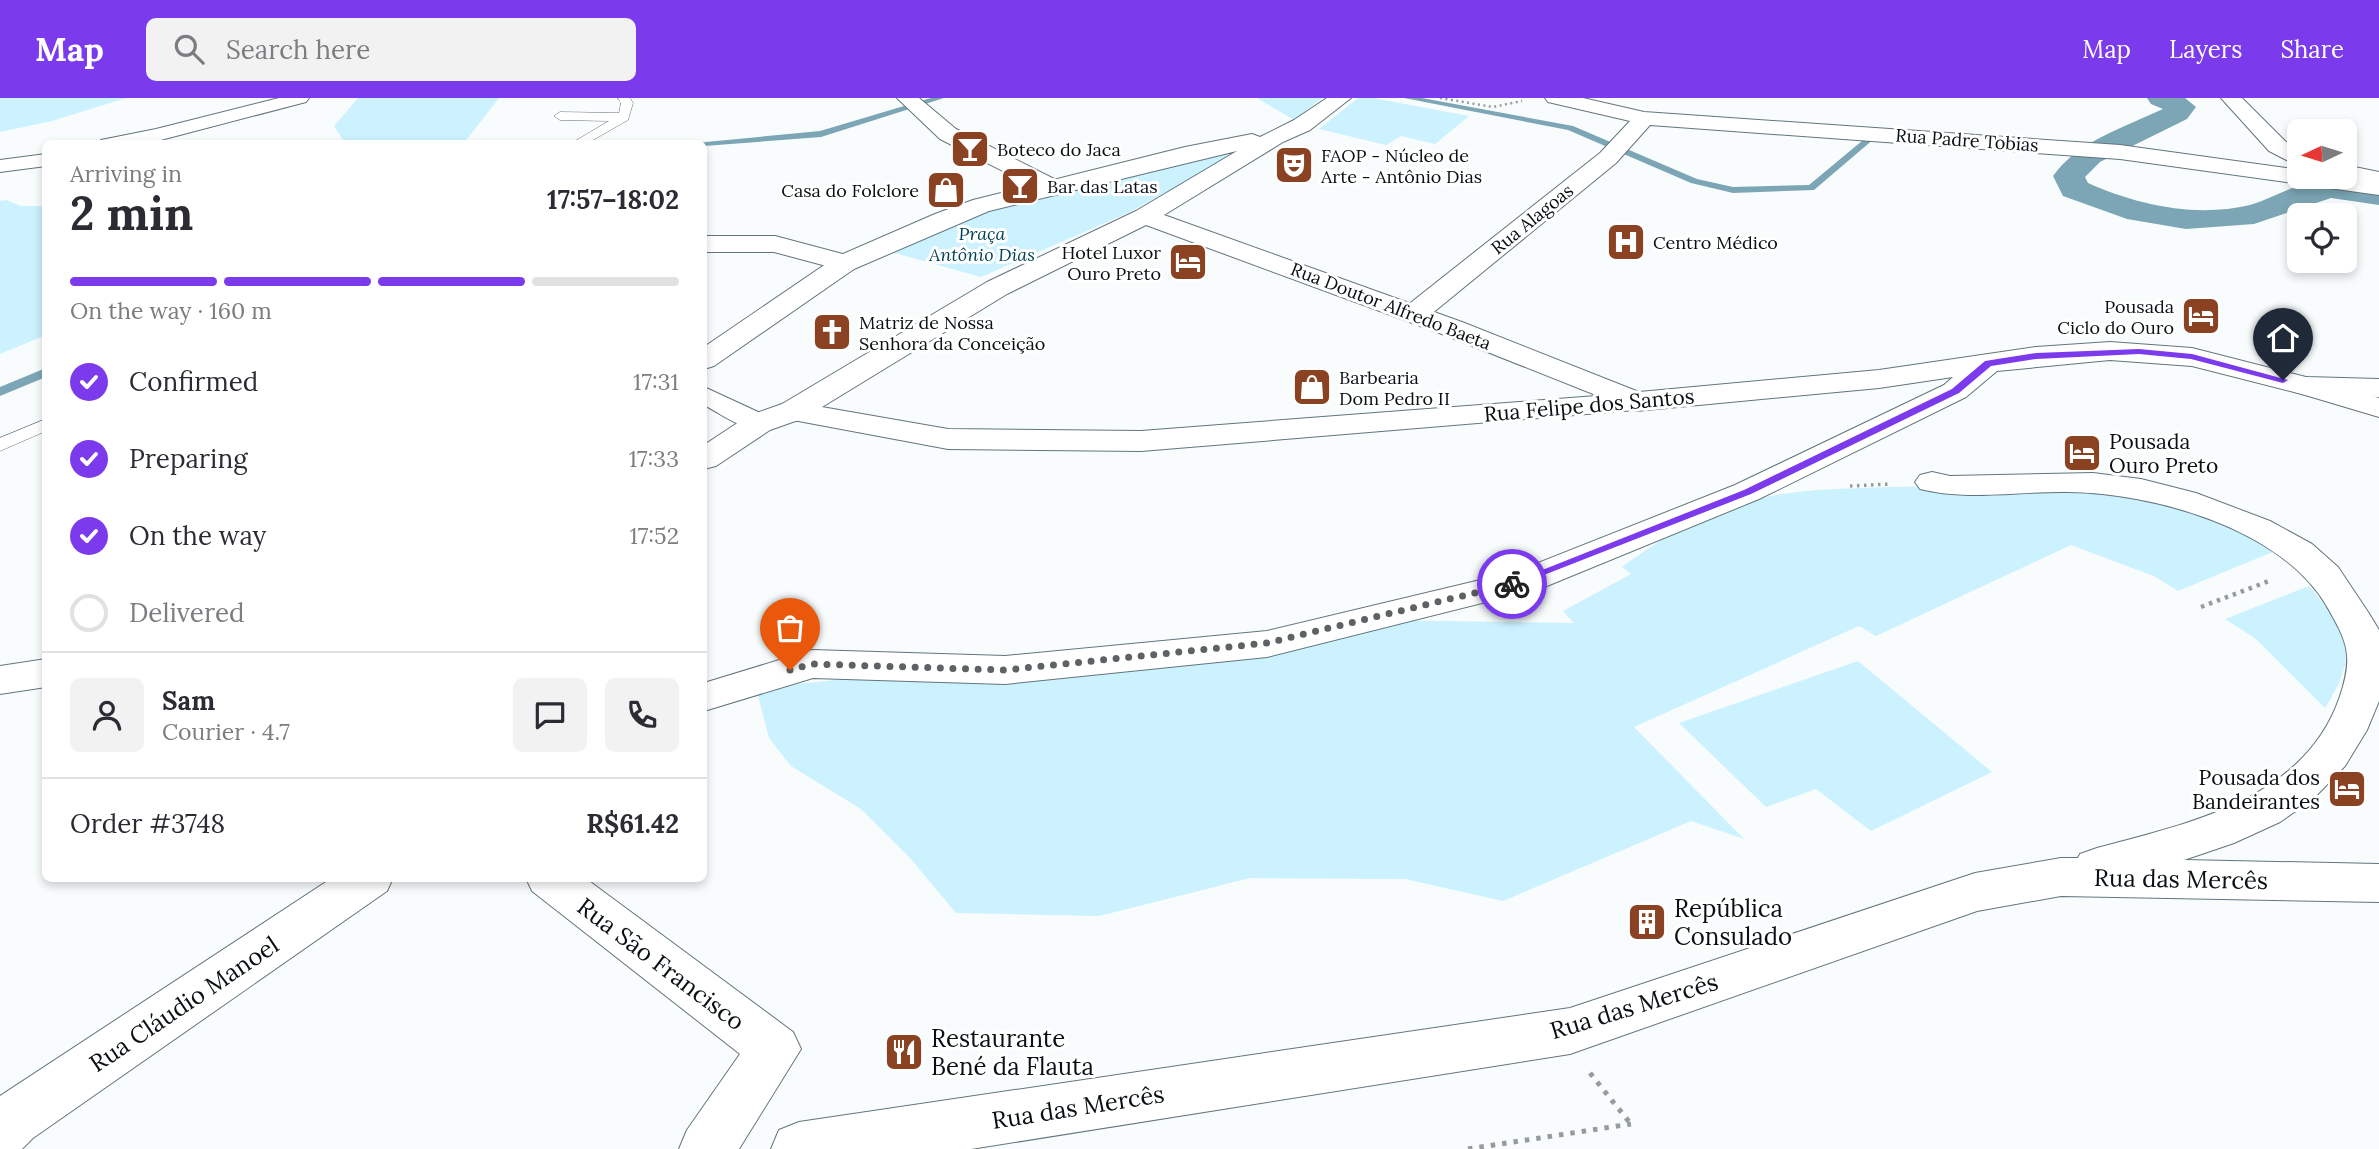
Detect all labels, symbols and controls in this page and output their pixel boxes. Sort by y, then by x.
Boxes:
search box [146,18,636,81]
text: Map [35,28,104,70]
icon: search [170,30,208,68]
text: Search here [226,33,370,66]
text: Map [2082,34,2131,65]
text: Layers [2169,34,2242,65]
text: Share [2280,34,2344,65]
north arrow [2287,119,2357,189]
map controls [2287,119,2357,273]
street label: Rua Padre Tobias [1895,124,2039,156]
bar icon: Boteco do Jaca [949,128,991,170]
place label: Boteco do Jaca [997,138,1121,161]
theatre icon: FAOP - Núcleo de Arte - Antônio Dias [1273,144,1315,186]
place label: FAOP - Núcleo de Arte - Antônio Dias [1320,144,1482,188]
text: Arriving in [70,159,182,188]
bar icon: Bar das Latas [999,165,1041,207]
shop icon: Casa do Folclore [925,169,967,211]
place label: Bar das Latas [1047,175,1158,198]
place label: Casa do Folclore [781,179,919,202]
street label: Rua Alagoas [1486,179,1578,259]
text: 17:57–18:02 [547,183,679,216]
text: 2 min [70,184,193,243]
button: locate [2287,203,2357,273]
hospital icon: Centro Médico [1605,221,1647,263]
park label: Praça Antônio Dias [928,222,1035,266]
place label: Centro Médico [1653,231,1778,254]
place label: Hotel Luxor Ouro Preto [1062,241,1161,285]
hotel icon: Hotel Luxor Ouro Preto [1167,241,1209,283]
street label: Rua Doutor Alfredo Baeta [1288,257,1494,355]
place label: Pousada Ciclo do Ouro [2057,295,2174,339]
hotel icon: Pousada Ciclo do Ouro [2180,295,2222,337]
text: On the way · 160 m [70,296,272,325]
pin [2253,308,2313,380]
church icon: Matriz de Nossa Senhora da Conceição [811,311,853,353]
place label: Matriz de Nossa Senhora da Conceição [859,311,1045,355]
icon: home [2264,319,2302,357]
icon: check [70,363,108,401]
text: Confirmed [129,365,258,398]
shop icon: Barbearia Dom Pedro II [1291,366,1333,408]
place label: Barbearia Dom Pedro II [1339,366,1450,410]
text: 17:31 [633,367,679,396]
street label: Rua Felipe dos Santos [1483,382,1695,428]
place label: Pousada Ouro Preto [2109,428,2218,479]
hotel icon: Pousada Ouro Preto [2061,432,2103,474]
icon: check [70,440,108,478]
text: Preparing [129,442,248,475]
text: 17:33 [629,444,679,473]
icon: check [70,517,108,555]
text: On the way [129,519,266,552]
text: 17:52 [629,521,679,550]
courier [1477,549,1547,619]
icon: bike [1493,565,1531,603]
text: Delivered [129,596,245,629]
pin [760,598,820,670]
icon: bag [771,609,809,647]
button: person [70,678,144,752]
button: chat [513,678,587,752]
button: phone [605,678,679,752]
text: Sam [162,684,215,717]
text: Courier · 4.7 [162,717,290,746]
place label: Pousada dos Bandeirantes [2192,764,2320,815]
hotel icon: Pousada dos Bandeirantes [2326,768,2368,810]
text: Order #3748 [70,807,225,840]
text: R$61.42 [586,807,679,840]
street label: Rua das Mercês [2094,862,2268,896]
street label: Rua São Francisco [571,891,751,1037]
place label: República Consulado [1674,893,1792,952]
building icon: República Consulado [1626,901,1668,943]
street label: Rua Cláudio Manoel [83,929,285,1079]
street label: Rua das Mercês [1546,966,1722,1046]
place label: Restaurante Bené da Flauta [931,1023,1094,1082]
restaurant icon: Restaurante Bené da Flauta [883,1031,925,1073]
street label: Rua das Mercês [990,1078,1166,1136]

